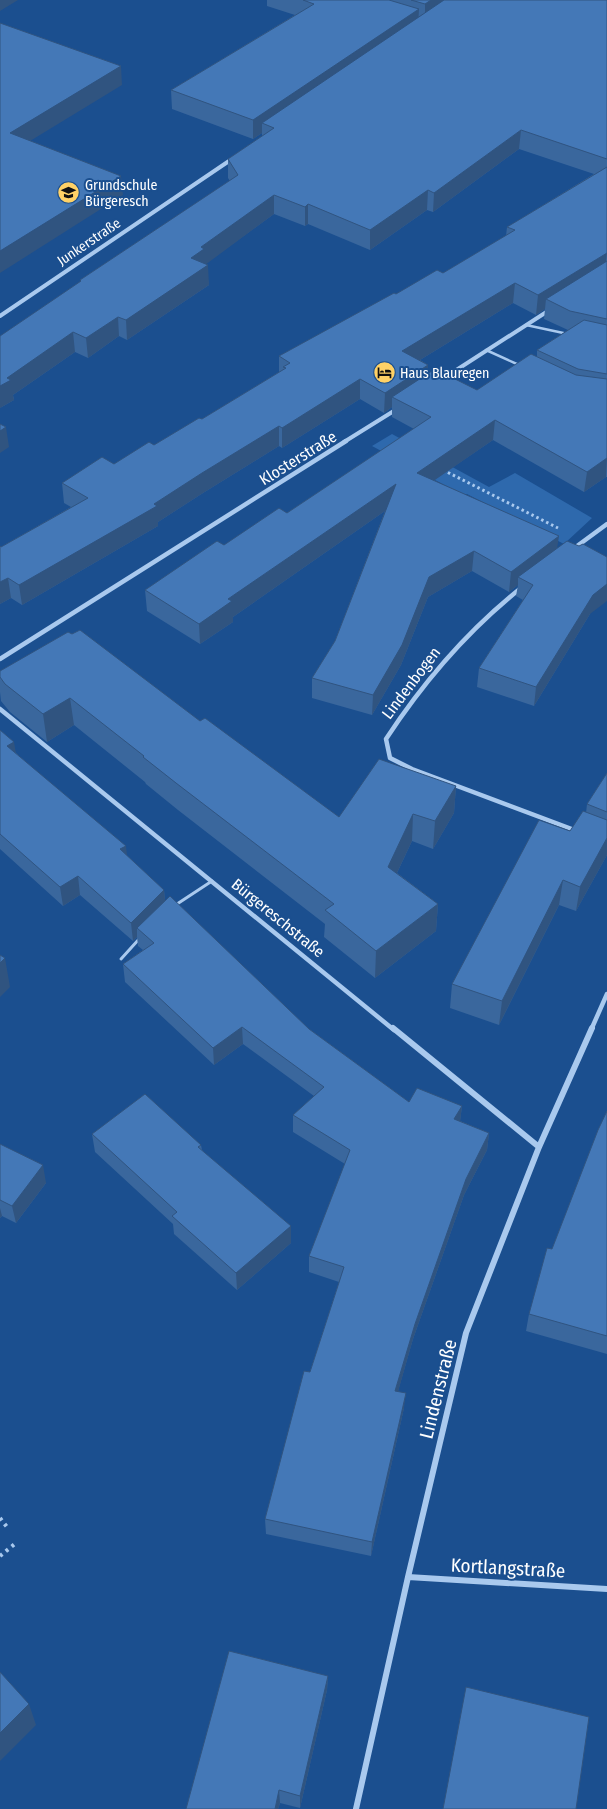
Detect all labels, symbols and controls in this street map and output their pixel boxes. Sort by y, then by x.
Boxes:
place label: Grundschule Bürgeresch [85,177,157,210]
school or university icon: Grundschule Bürgeresch [57,181,81,205]
street label: Junkerstraße [54,215,124,269]
hotel icon: Haus Blauregen [372,361,396,385]
place label: Haus Blauregen [400,365,489,382]
street label: Klosterstraße [256,427,340,489]
street label: Lindenbogen [378,643,444,723]
street label: Bürgereschstraße [228,875,328,961]
street label: Lindenstraße [414,1337,462,1441]
street label: Kortlangstraße [450,1554,566,1582]

